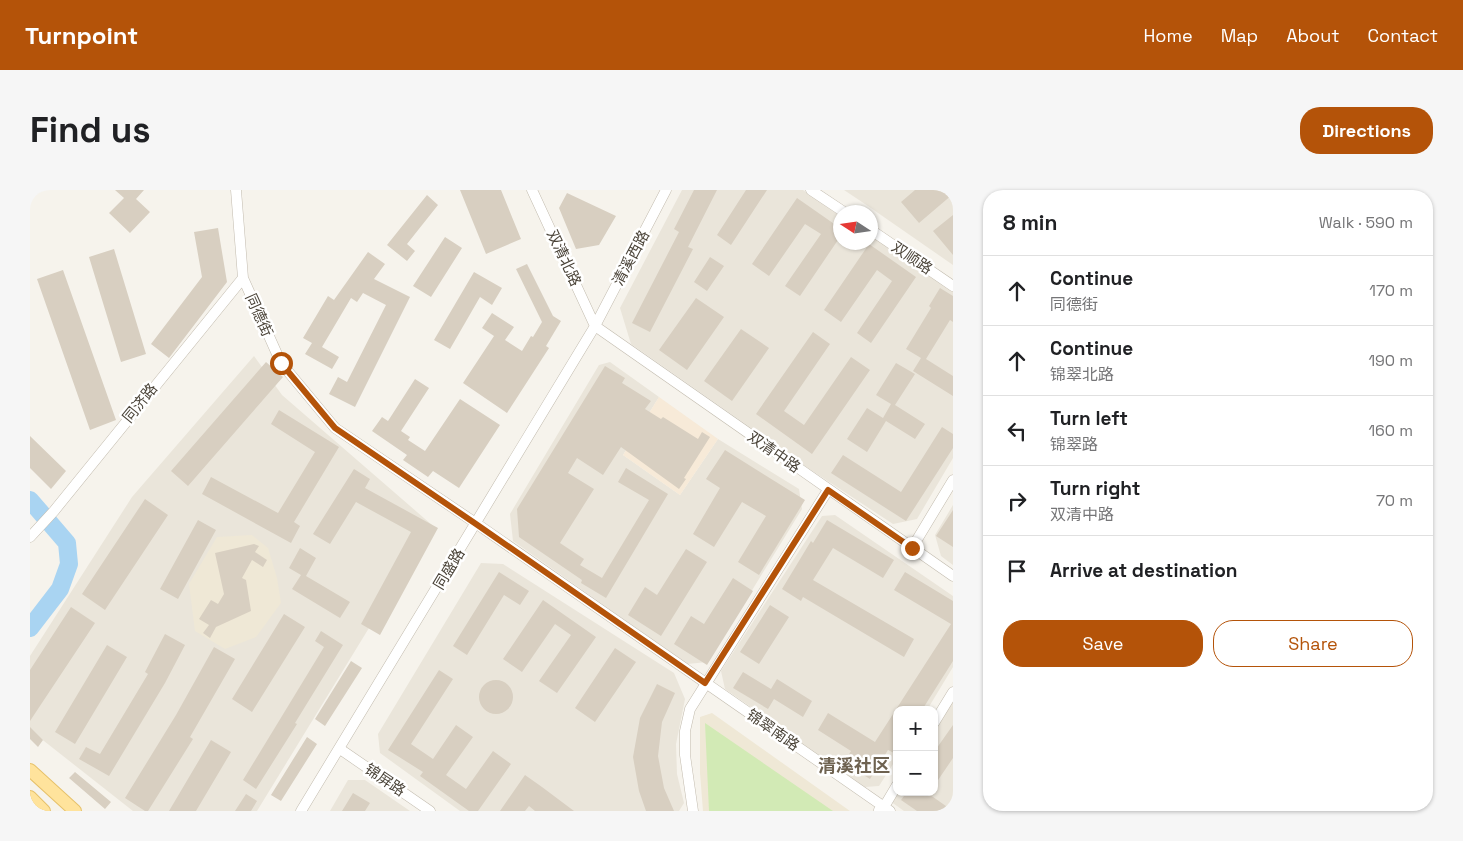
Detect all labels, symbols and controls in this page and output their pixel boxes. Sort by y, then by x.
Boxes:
text: Turnpoint [25,20,138,51]
text: Home [1144,24,1193,47]
text: Map [1221,24,1258,47]
text: About [1286,24,1340,47]
text: Contact [1368,24,1438,47]
button: Directions [1300,107,1433,154]
text: Find us [30,108,151,152]
north arrow [833,205,878,250]
text: 8 min [1003,209,1057,236]
text: Walk · 590 m [1319,212,1413,233]
street label: 双清北路 [543,227,586,289]
street label: 清溪西路 [608,227,653,289]
street label: 双顺路 [888,237,936,278]
text: Continue [1050,266,1133,291]
icon: ahead [1003,277,1031,305]
text: 170 m [1369,280,1413,301]
street label: 同德街 [242,290,277,339]
text: 同德街 [1050,294,1098,315]
text: Continue [1050,336,1133,361]
icon: ahead [1003,347,1031,375]
text: 190 m [1368,350,1413,371]
route start [270,352,293,375]
text: 锦翠北路 [1050,364,1114,385]
street label: 同济路 [118,379,161,426]
text: Turn left [1050,406,1128,431]
icon: left [1003,417,1031,445]
text: 160 m [1368,420,1413,441]
street label: 双清中路 [744,427,804,477]
text: 锦翠路 [1050,434,1098,455]
text: Turn right [1050,476,1140,501]
icon: right [1003,487,1031,515]
text: 70 m [1376,490,1413,511]
text: 双清中路 [1050,504,1114,525]
route end [901,537,924,560]
street label: 同盛路 [429,545,468,593]
icon: arrive [1003,557,1031,585]
text: Arrive at destination [1050,558,1238,583]
button: Save [1003,620,1203,667]
button: Share [1213,620,1413,667]
street label: 锦翠南路 [743,705,803,755]
map controls [893,706,938,796]
button: + [893,706,938,751]
button: − [893,751,938,796]
district label: 清溪社区 [818,754,890,777]
street label: 锦屏路 [361,759,409,800]

